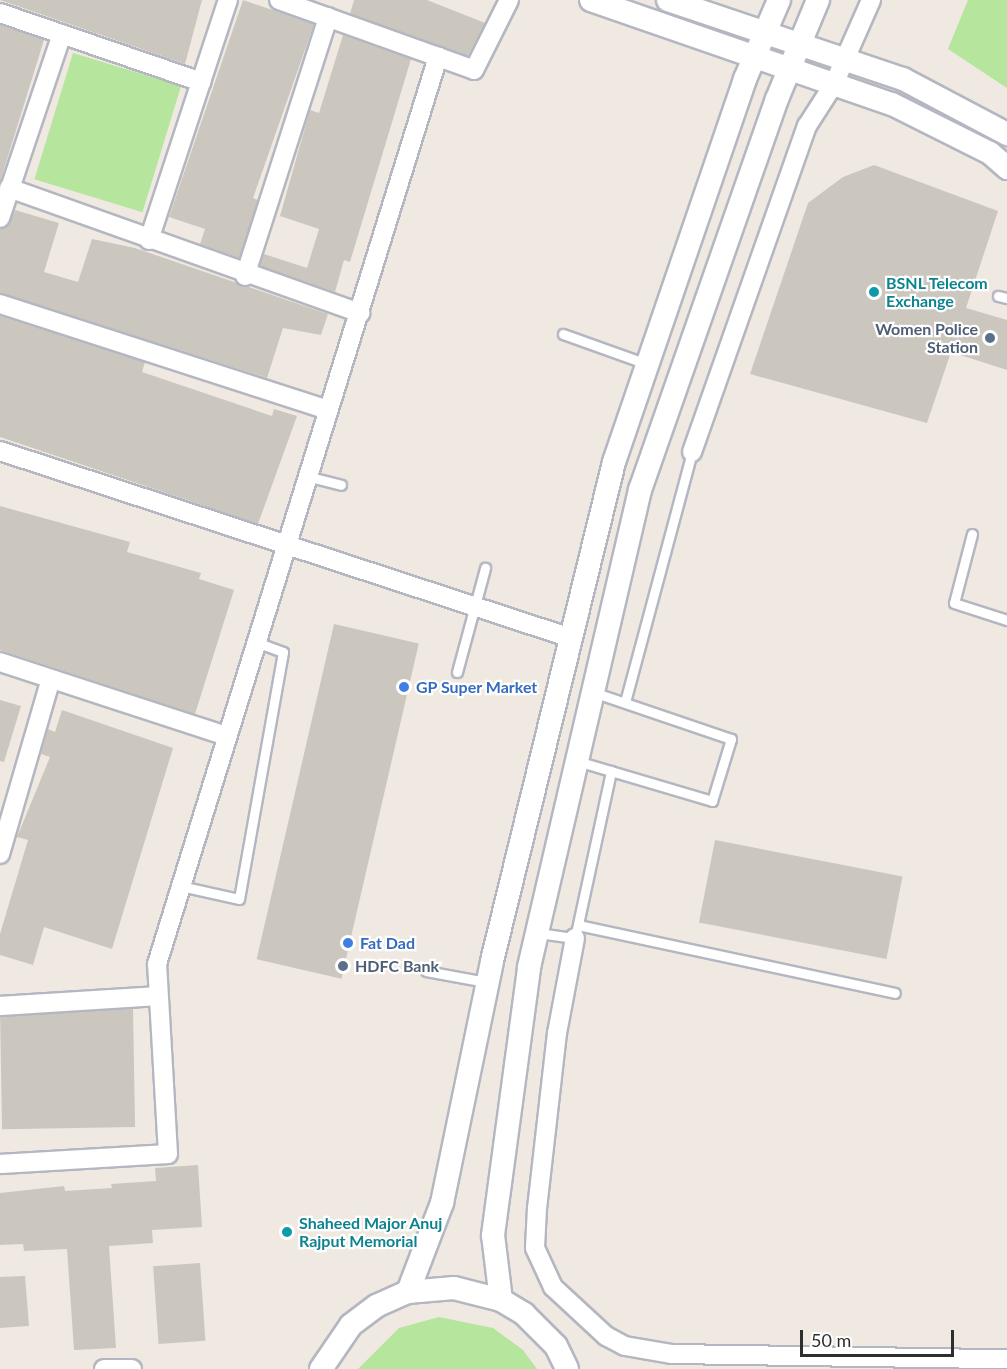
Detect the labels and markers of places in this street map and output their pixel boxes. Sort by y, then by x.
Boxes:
place label: BSNL Telecom Exchange [886,273,989,311]
marker: BSNL Telecom Exchange [867,285,881,299]
place label: Women Police Station [875,319,978,357]
marker: Women Police Station [983,331,997,345]
place label: GP Super Market [416,677,538,697]
marker: GP Super Market [397,680,411,694]
place label: Fat Dad [360,933,415,953]
marker: Fat Dad [341,936,355,950]
place label: HDFC Bank [355,956,439,976]
marker: HDFC Bank [336,959,350,973]
place label: Shaheed Major Anuj Rajput Memorial [299,1213,443,1251]
marker: Shaheed Major Anuj Rajput Memorial [280,1225,294,1239]

